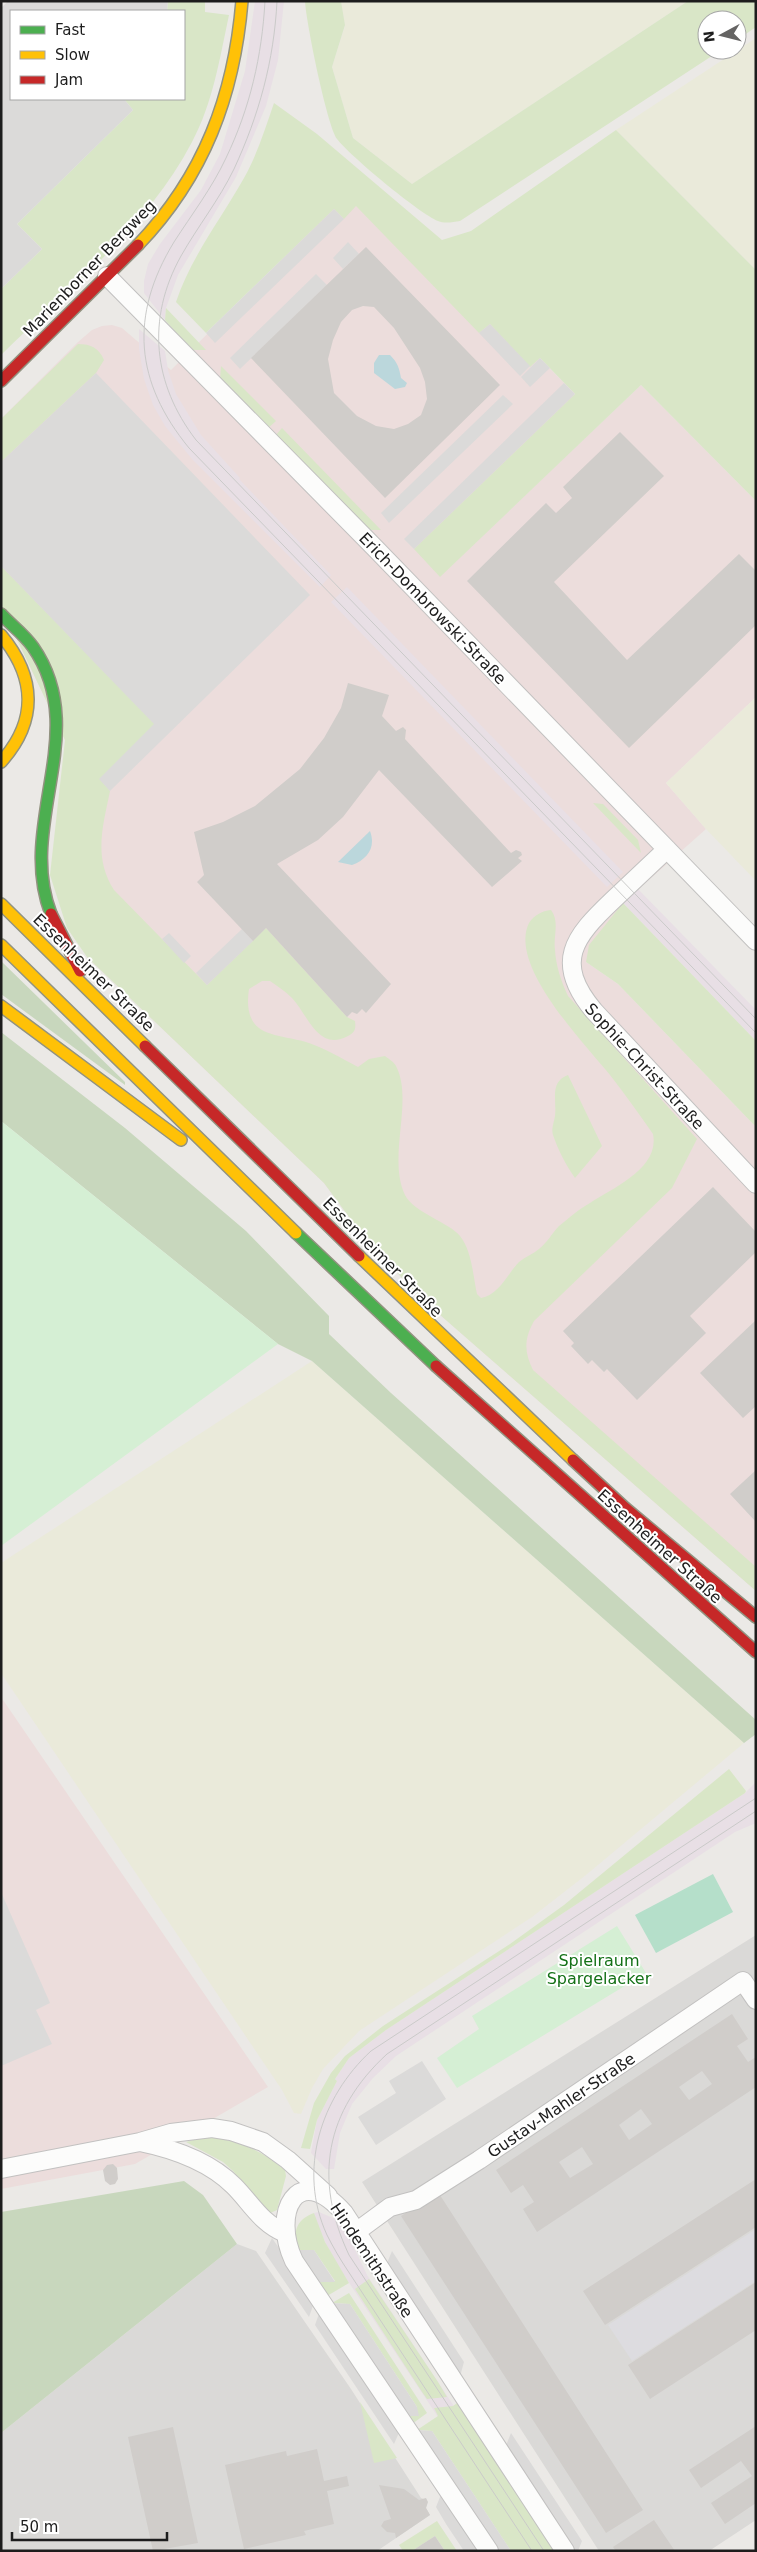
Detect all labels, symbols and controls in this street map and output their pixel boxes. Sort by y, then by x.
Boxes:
legend [10,10,185,100]
north arrow [697,10,747,60]
text: Fast [55,21,85,39]
text: N [700,30,718,43]
text: Slow [55,46,90,64]
text: Jam [54,71,83,89]
street label: Marienborner Bergweg [19,196,160,341]
street label: Erich-Dombrowski-Straße [355,529,510,688]
street label: Essenheimer Straße [29,910,158,1035]
street label: Sophie-Christ-Straße [581,999,708,1133]
street label: Essenheimer Straße [319,1194,446,1321]
street label: Essenheimer Straße [593,1485,726,1607]
park label: Spielraum Spargelacker [547,1951,652,1988]
street label: Gustav-Mahler-Straße [484,2049,639,2162]
street label: Hindemithstraße [326,2199,417,2321]
scale bar [12,2510,168,2542]
text: 50 m [20,2518,58,2536]

